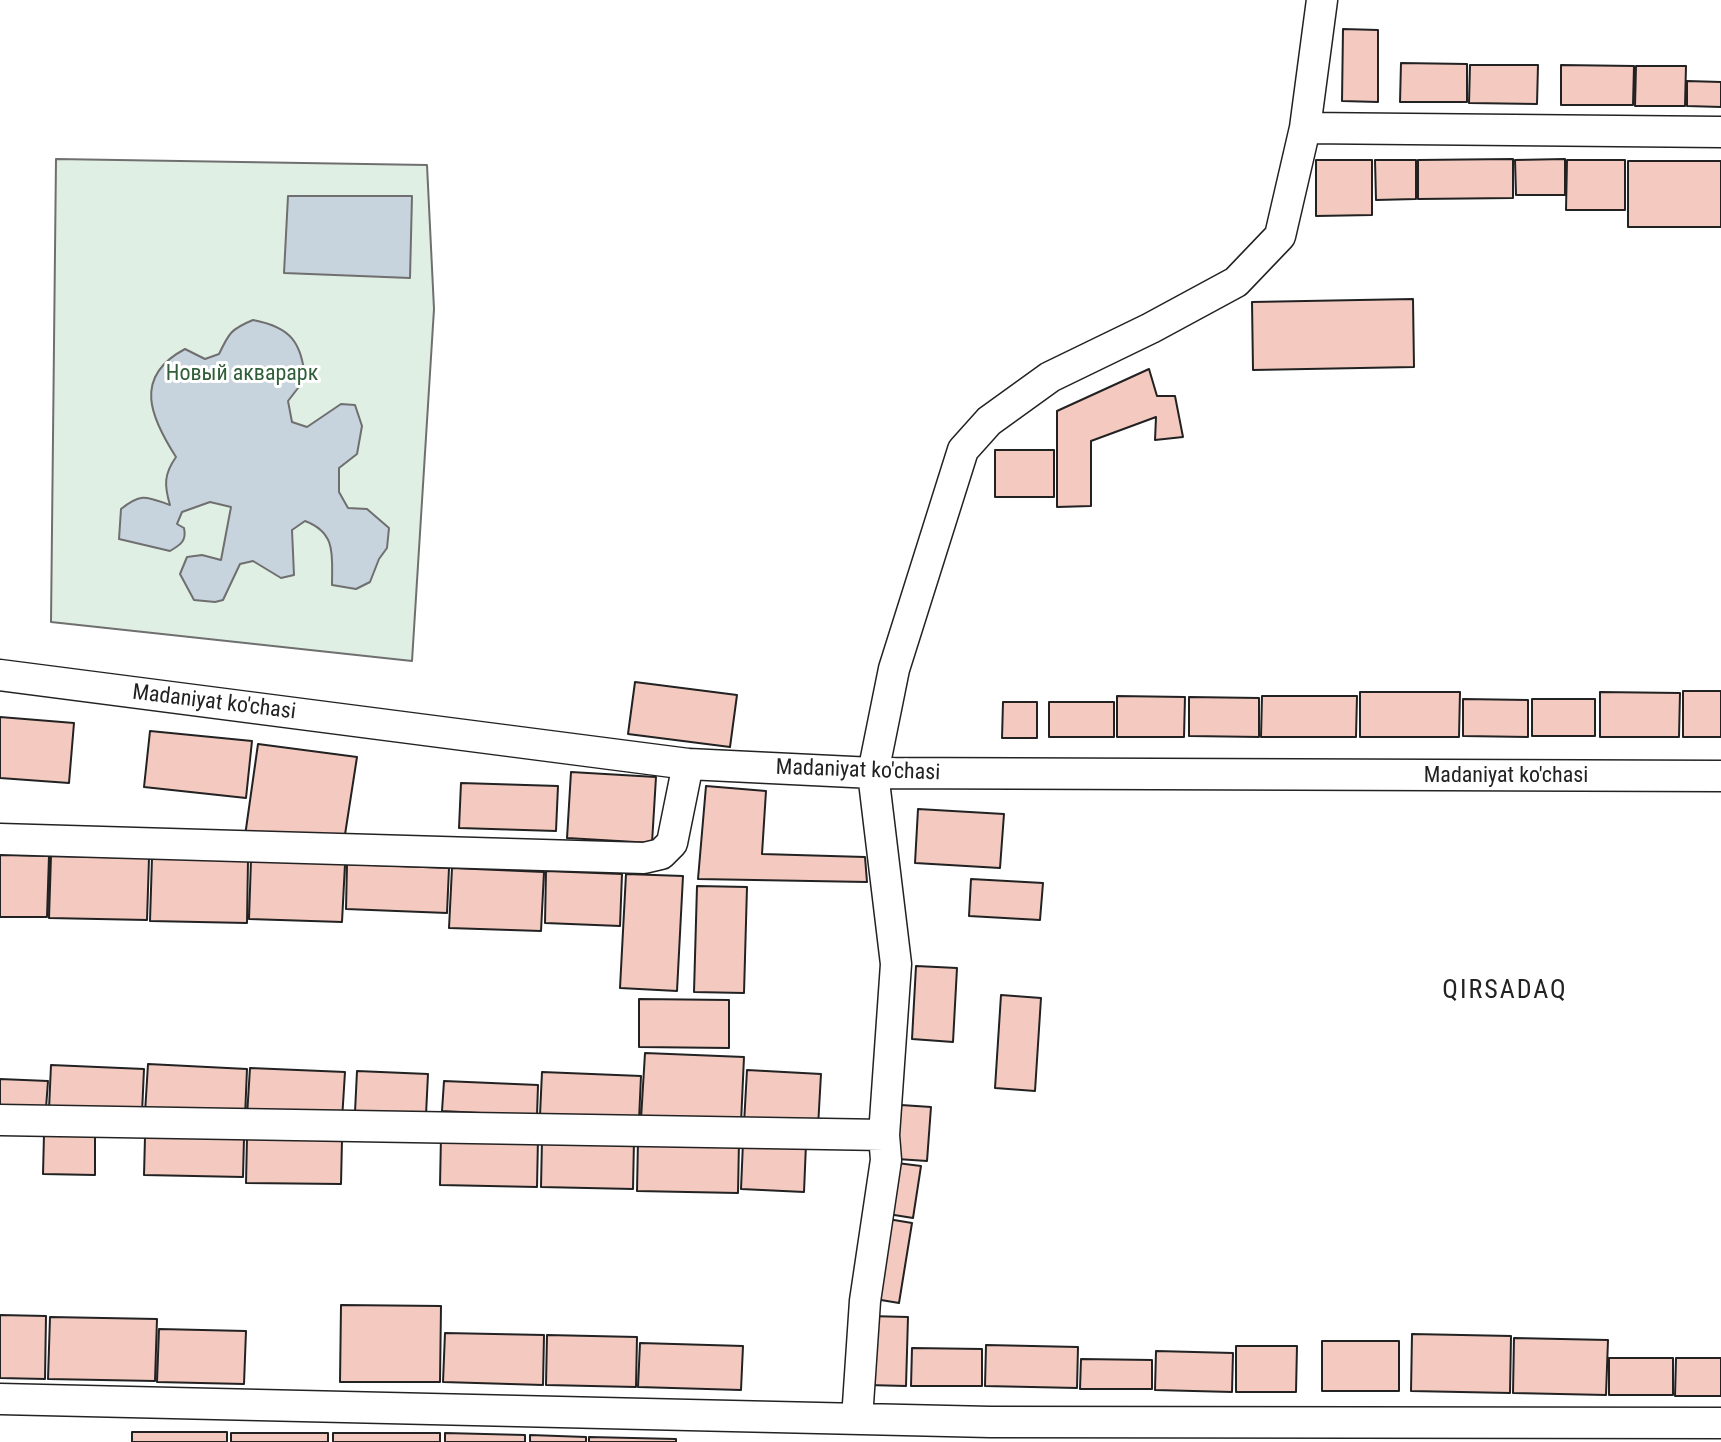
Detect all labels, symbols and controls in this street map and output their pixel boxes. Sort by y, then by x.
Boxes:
park label: Новый акварарк [166,361,318,387]
street label: Madaniyat ko'chasi [131,680,297,726]
street label: Madaniyat ko'chasi [775,755,941,787]
street label: Madaniyat ko'chasi [1424,763,1588,789]
district label: QIRSADAQ [1442,975,1568,1007]

